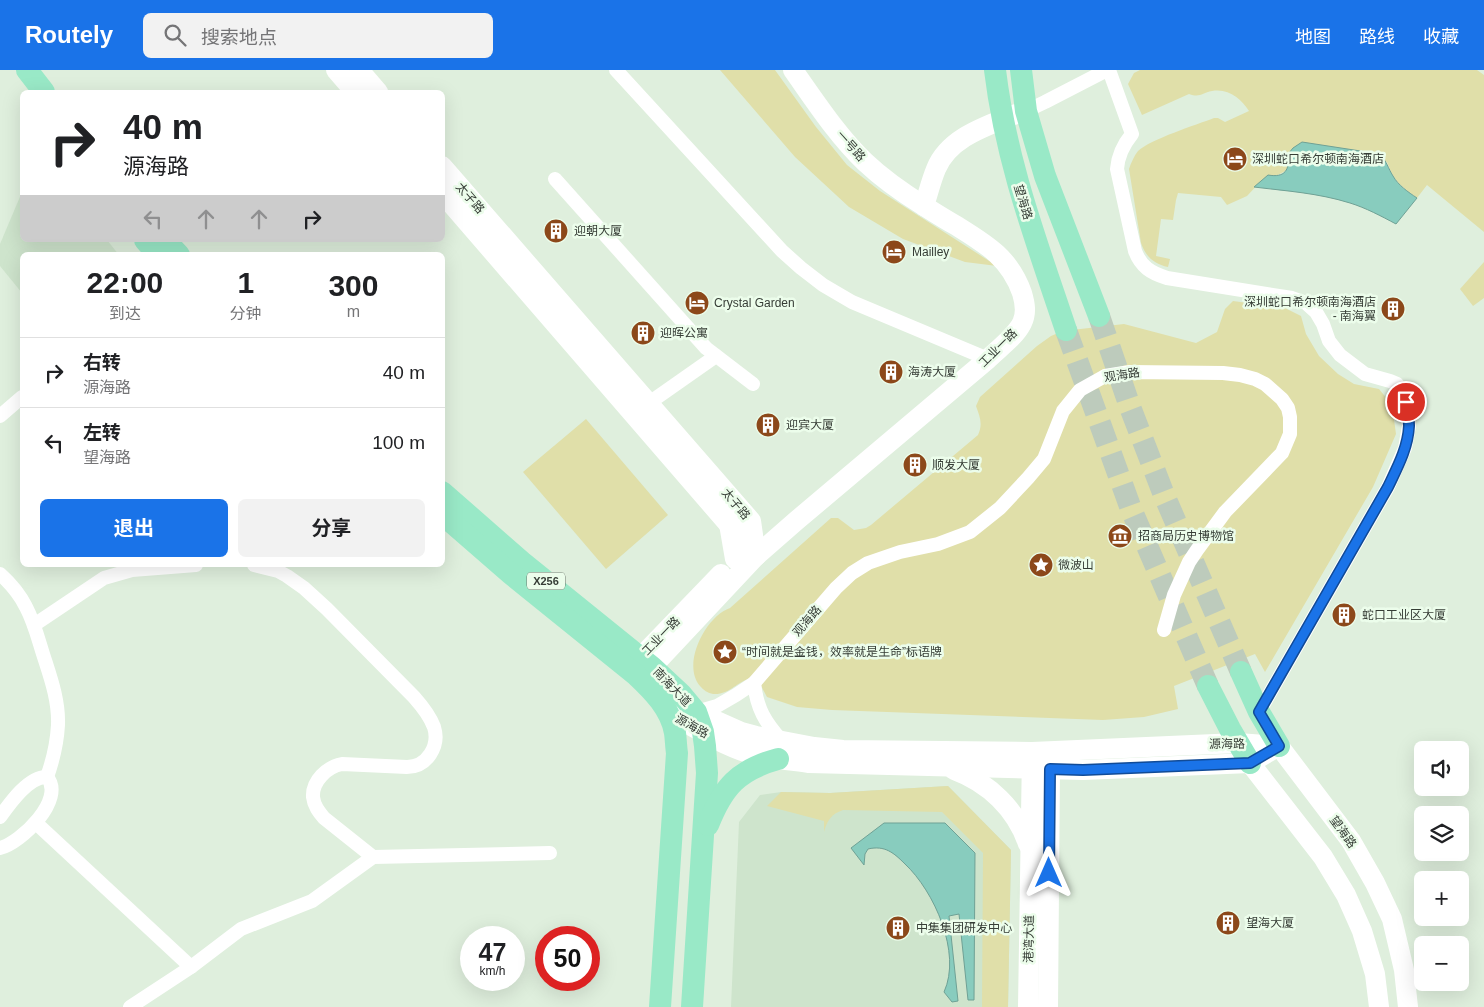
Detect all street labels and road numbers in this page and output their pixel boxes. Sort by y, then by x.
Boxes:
street label: 一号路 [834,128,868,164]
street label: 太子路 [453,180,487,216]
street label: 望海路 [1011,183,1035,221]
street label: 工业一路 [976,326,1020,370]
street label: 观海路 [1103,365,1141,385]
street label: 太子路 [719,486,753,522]
road number: X256 [527,572,565,590]
street label: 观海路 [790,603,824,639]
street label: 工业一路 [639,614,683,658]
street label: 南海大道 [650,665,694,709]
street label: 源海路 [673,711,711,741]
street label: 源海路 [1209,737,1245,751]
street label: 望海路 [1327,813,1359,851]
street label: 港湾大道 [1022,915,1036,963]

